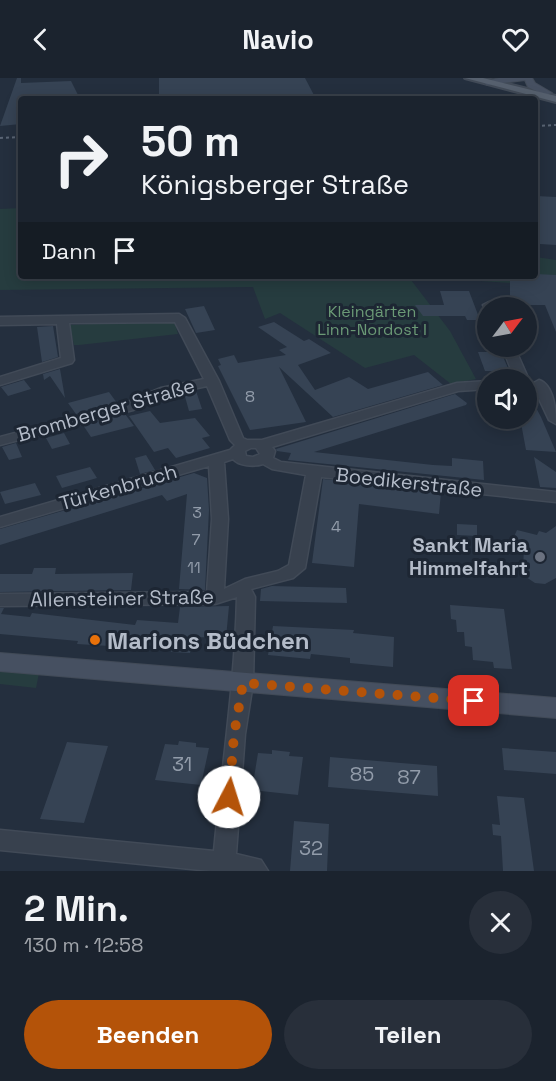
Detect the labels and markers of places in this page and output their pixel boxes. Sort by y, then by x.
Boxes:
place label: Sankt Maria Himmelfahrt [409,532,528,581]
marker: Sankt Maria Himmelfahrt [533,550,547,564]
place label: Marions Büdchen [107,625,310,656]
marker: Marions Büdchen [88,633,102,647]
pin [448,675,499,726]

